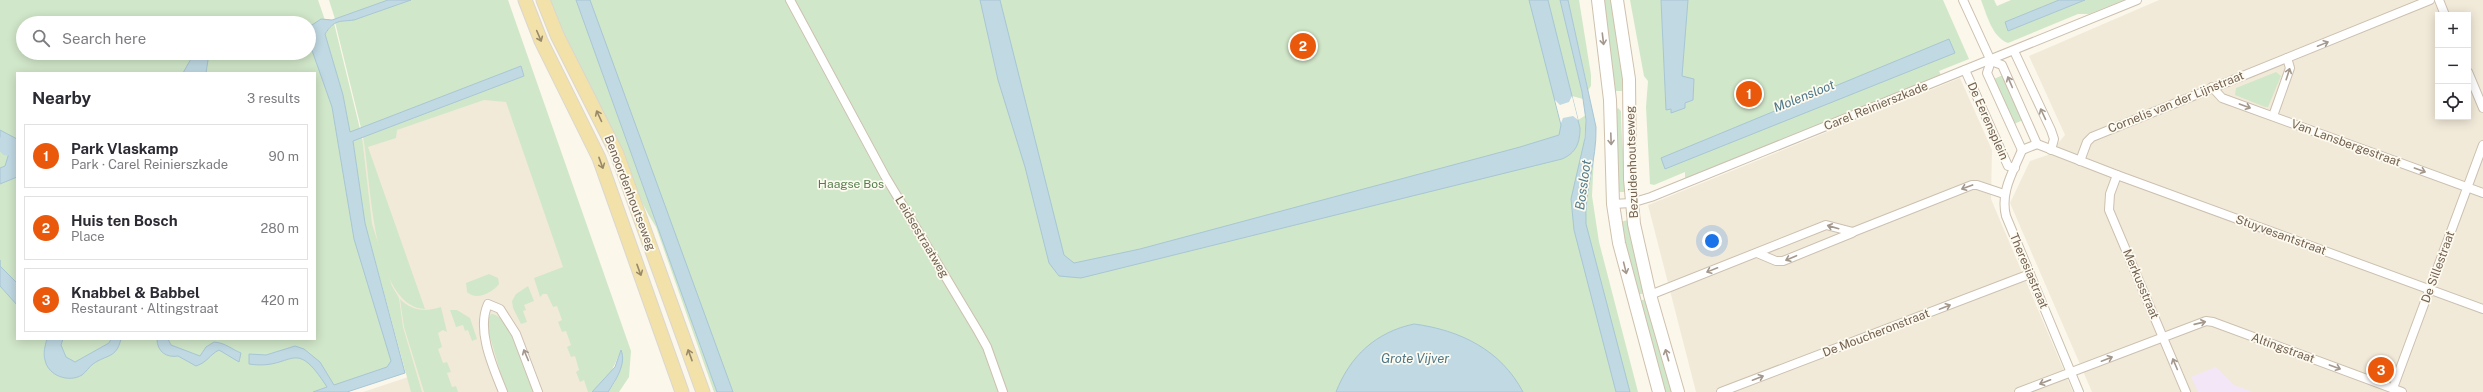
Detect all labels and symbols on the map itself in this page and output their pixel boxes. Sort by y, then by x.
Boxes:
one-way arrow [536,30,544,42]
pin: 2 [1290,31,1316,61]
one-way arrow [1599,32,1607,45]
one-way arrow [2316,39,2328,47]
street label: Cornelis van der Lijnstraat [2106,68,2246,136]
one-way arrow [2285,68,2292,81]
water label: Molensloot [1771,77,1837,115]
one-way arrow [2005,77,2013,89]
pin: 1 [1736,79,1762,109]
street label: Carel Reinierszkade [1822,79,1930,133]
street label: De Eerensplein [1965,80,2011,162]
one-way arrow [2238,103,2251,110]
street label: Bezuidenhoutseweg [1623,105,1641,219]
one-way arrow [2039,108,2046,120]
one-way arrow [595,110,602,122]
street label: Van Lansbergestraat [2289,117,2403,169]
one-way arrow [1607,132,1615,145]
street label: Benoordenhoutseweg [602,133,658,253]
one-way arrow [597,157,605,169]
water label: Bossloot [1572,159,1594,211]
one-way arrow [2413,166,2425,174]
park label: Haagse Bos [818,177,884,191]
one-way arrow [1961,184,1973,192]
street label: Leidsestraatweg [892,194,952,280]
street label: Stuyvesantstraat [2234,212,2329,258]
one-way arrow [1826,223,1839,230]
street label: De Sillestraat [2419,229,2458,305]
your location [1702,231,1722,251]
street label: Theresiastraat [2007,231,2051,311]
street label: Merkusstraat [2120,247,2162,321]
one-way arrow [1785,255,1797,262]
one-way arrow [1622,261,1629,274]
one-way arrow [635,263,643,275]
one-way arrow [1707,267,1719,275]
one-way arrow [1938,302,1950,310]
street label: De Moucheronstraat [1821,306,1932,360]
one-way arrow [2193,318,2206,326]
street label: Altingstraat [2249,330,2317,366]
one-way arrow [1663,348,1670,361]
one-way arrow [521,350,529,362]
one-way arrow [685,350,693,362]
water label: Grote Vijver [1381,351,1449,366]
one-way arrow [2101,354,2113,362]
pin: 3 [2368,355,2394,385]
one-way arrow [2171,359,2178,371]
one-way arrow [2329,363,2341,371]
one-way arrow [1751,374,1763,382]
one-way arrow [2039,379,2051,387]

